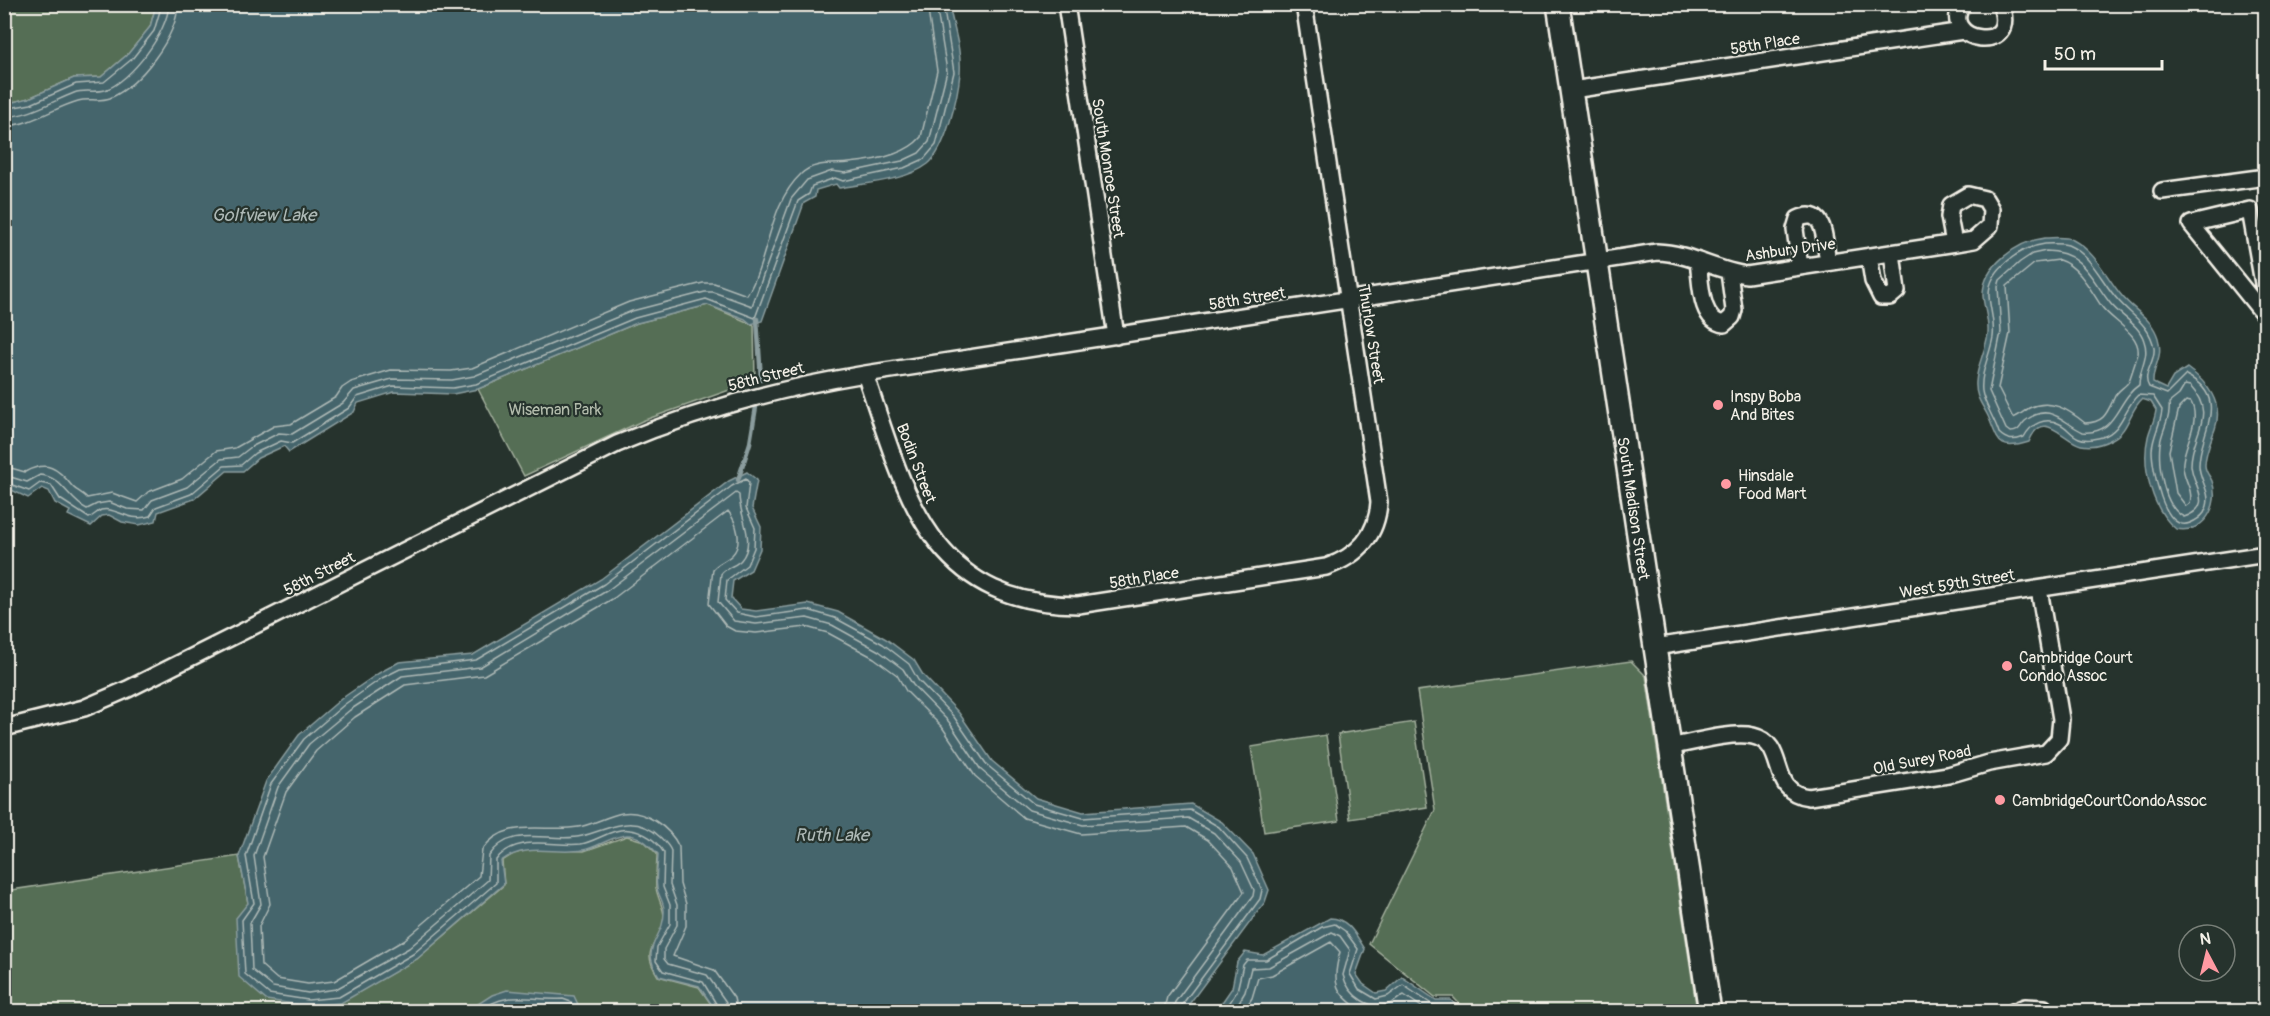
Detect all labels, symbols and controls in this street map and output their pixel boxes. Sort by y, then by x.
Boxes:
street label: 58th Place [1729,29,1802,59]
scale bar [2045,33,2162,71]
text: 50 m [2054,43,2096,66]
street label: South Monroe Street [1087,97,1129,240]
water label: Golfview Lake [212,204,318,227]
street label: Ashbury Drive [1744,234,1837,266]
street label: 58th Street [1207,283,1288,315]
street label: Thurlow Street [1353,283,1389,386]
street label: 58th Street [726,358,807,396]
place label: Inspy Boba And Bites [1730,387,1801,425]
marker: Inspy Boba And Bites [1711,398,1725,412]
park label: Wiseman Park [508,400,602,420]
street label: Bodin Street [892,421,941,507]
street label: South Madison Street [1612,435,1654,582]
place label: Hinsdale Food Mart [1738,466,1807,504]
marker: Hinsdale Food Mart [1719,477,1733,491]
street label: 58th Street [280,547,359,600]
street label: 58th Place [1108,563,1181,593]
street label: West 59th Street [1898,565,2017,603]
place label: Cambridge Court Condo Assoc [2019,648,2133,686]
marker: Cambridge Court Condo Assoc [2000,659,2014,673]
street label: Old Surey Road [1872,741,1973,779]
place label: CambridgeCourtCondoAssoc [2012,791,2207,811]
marker: CambridgeCourtCondoAssoc [1993,793,2007,807]
water label: Ruth Lake [795,824,871,847]
north arrow [2177,923,2237,983]
text: N [2199,928,2212,950]

